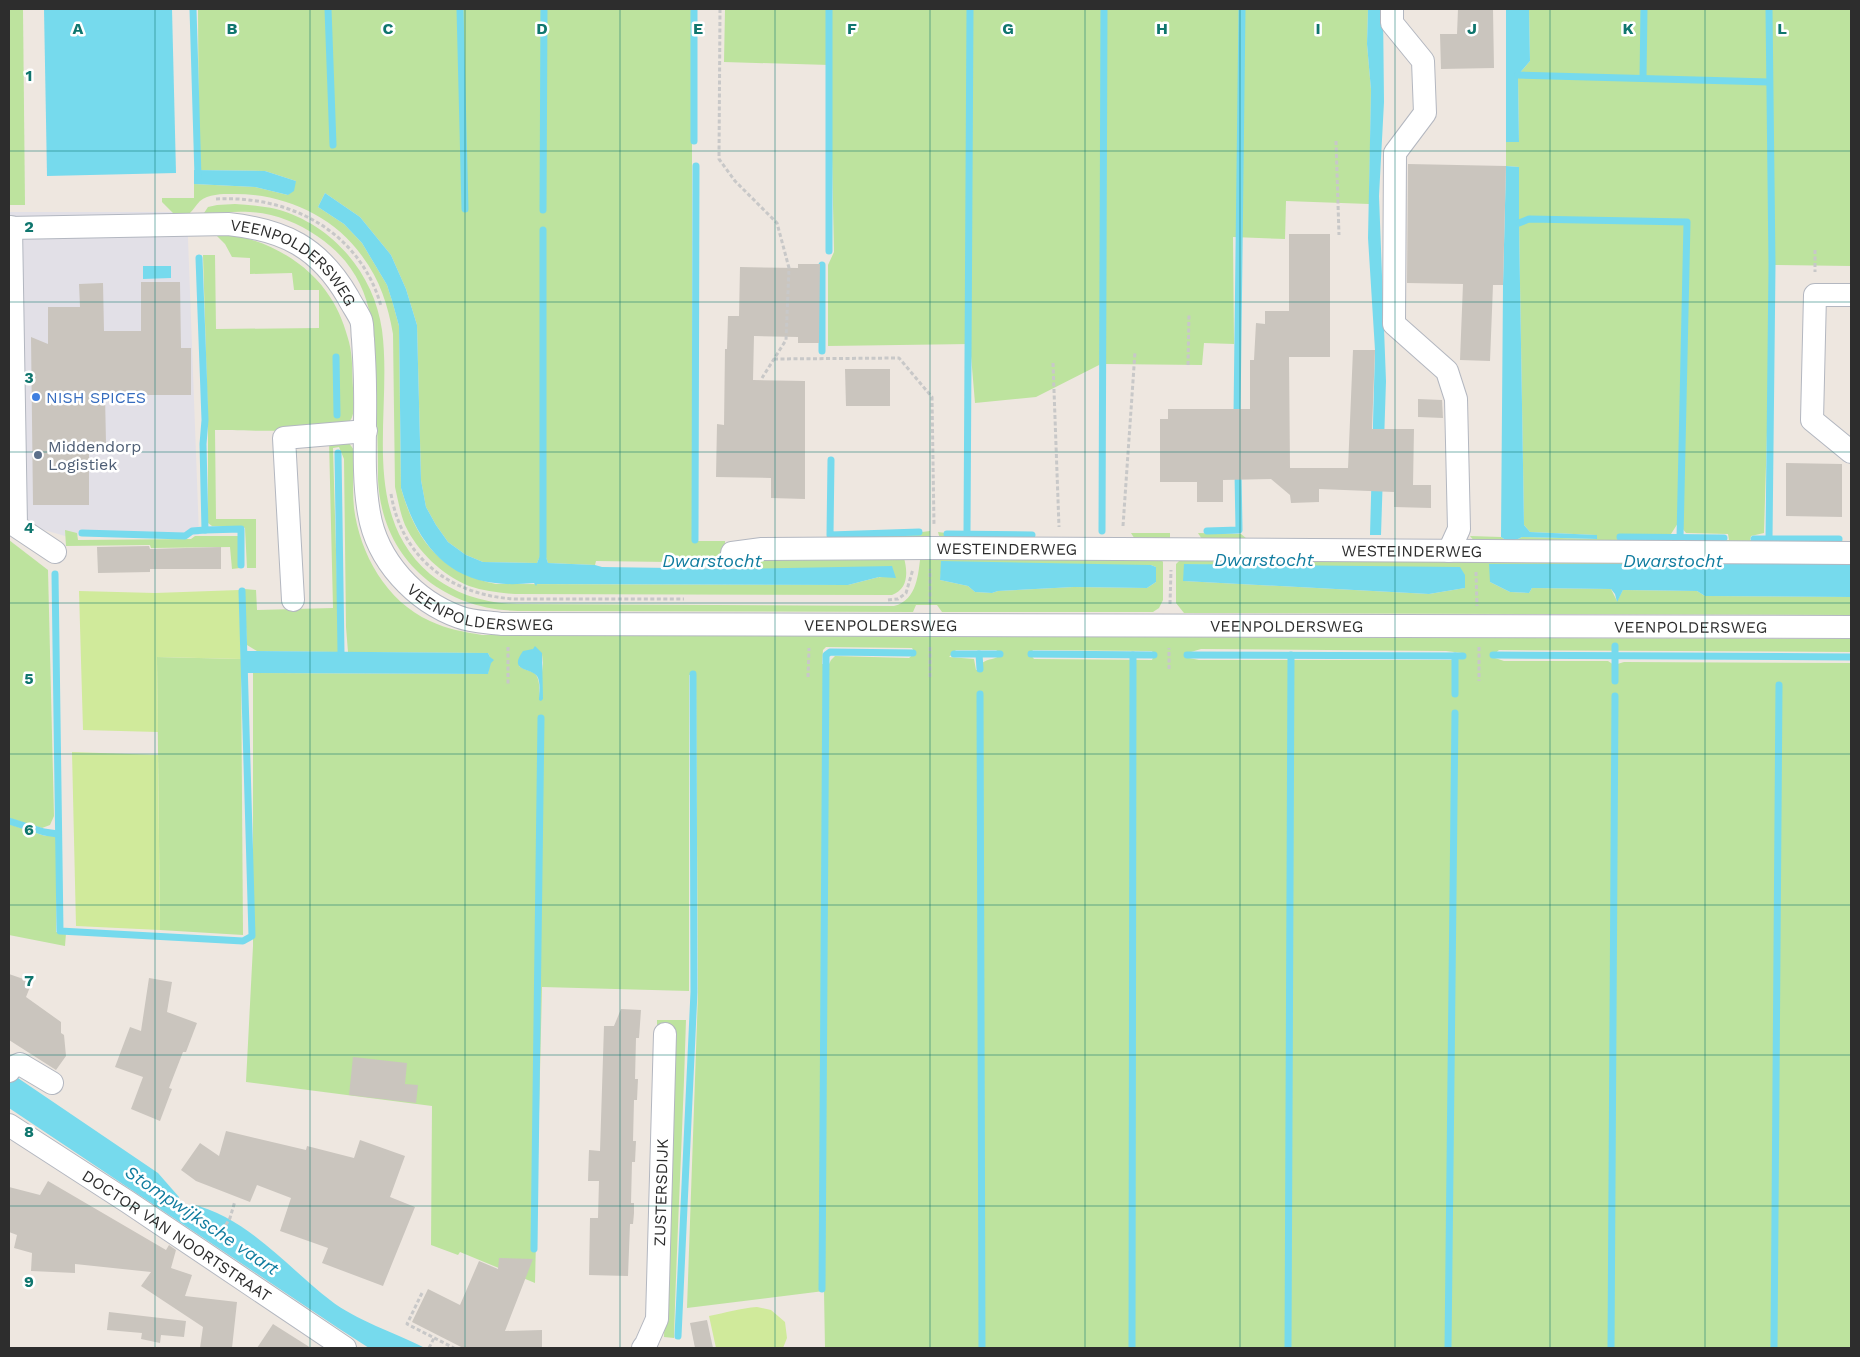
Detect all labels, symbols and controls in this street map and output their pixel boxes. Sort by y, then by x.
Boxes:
text: A [73,19,84,38]
text: B [227,19,238,38]
text: C [383,19,394,38]
text: D [536,19,548,38]
text: E [693,19,703,38]
text: F [847,19,857,38]
text: G [1002,19,1014,38]
text: H [1156,19,1168,38]
text: I [1315,19,1321,38]
text: J [1467,19,1477,38]
text: K [1622,19,1634,38]
text: L [1777,19,1787,38]
text: 1 [26,66,32,85]
street label: VEENPOLDERSWEG [229,215,360,309]
text: 2 [24,217,34,236]
text: 3 [24,368,34,387]
place label: NISH SPICES [46,388,146,407]
marker: NISH SPICES [30,391,42,403]
place label: Middendorp Logistiek [48,437,141,474]
marker: Middendorp Logistiek [32,449,44,461]
text: 4 [24,518,34,537]
street label: WESTEINDERWEG [936,539,1077,558]
street label: WESTEINDERWEG [1341,541,1482,560]
water label: Dwarstocht [1214,549,1314,570]
water label: Dwarstocht [662,550,762,571]
water label: Dwarstocht [1623,550,1723,571]
street label: VEENPOLDERSWEG [403,579,553,634]
street label: VEENPOLDERSWEG [804,615,957,635]
street label: VEENPOLDERSWEG [1210,616,1363,635]
street label: VEENPOLDERSWEG [1614,617,1767,636]
text: 5 [24,669,34,688]
text: 6 [24,820,34,839]
text: 7 [24,971,34,990]
text: 8 [24,1122,34,1141]
street label: ZUSTERSDIJK [650,1138,672,1247]
water label: Stompwijksche vaart [121,1161,283,1280]
street label: DOCTOR VAN NOORTSTRAAT [79,1166,275,1305]
text: 9 [24,1272,34,1291]

